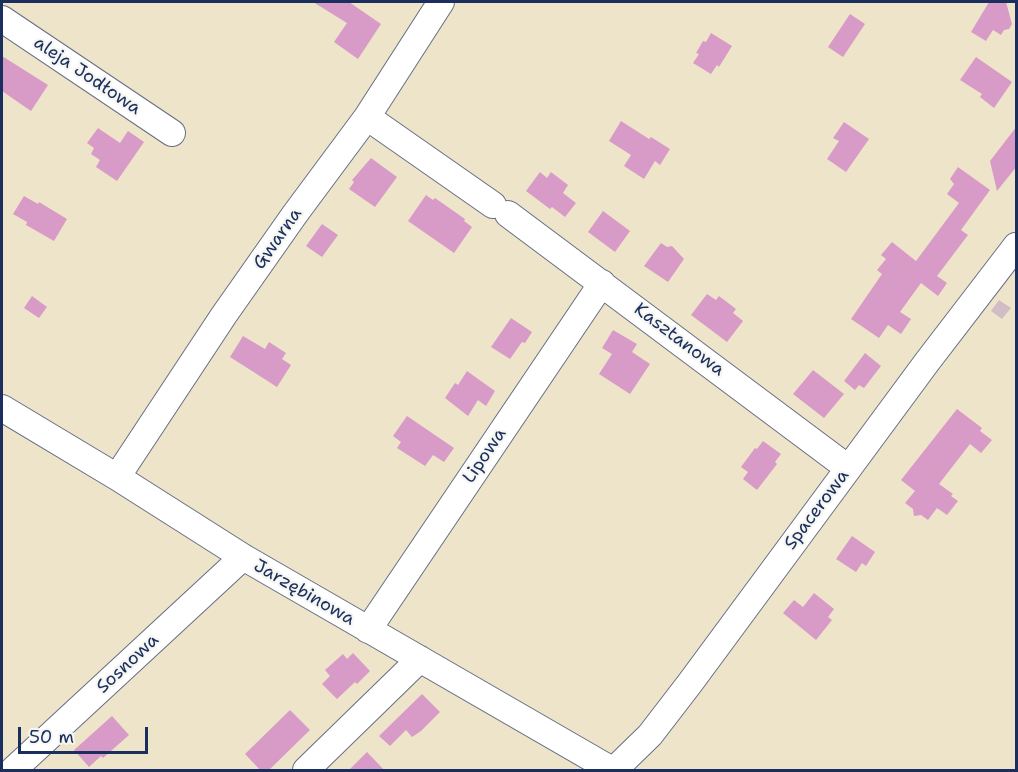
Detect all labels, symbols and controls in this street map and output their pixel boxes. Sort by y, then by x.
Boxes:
street label: aleja Jodłowa [29,32,145,120]
street label: Gwarna [249,204,307,274]
street label: Kasztanowa [629,299,729,381]
street label: Lipowa [459,424,511,488]
street label: Spacerowa [780,466,854,554]
street label: Jarzębinowa [250,555,358,631]
street label: Sosnowa [92,630,164,698]
scale bar [21,715,152,753]
text: 50 m [29,725,74,749]

